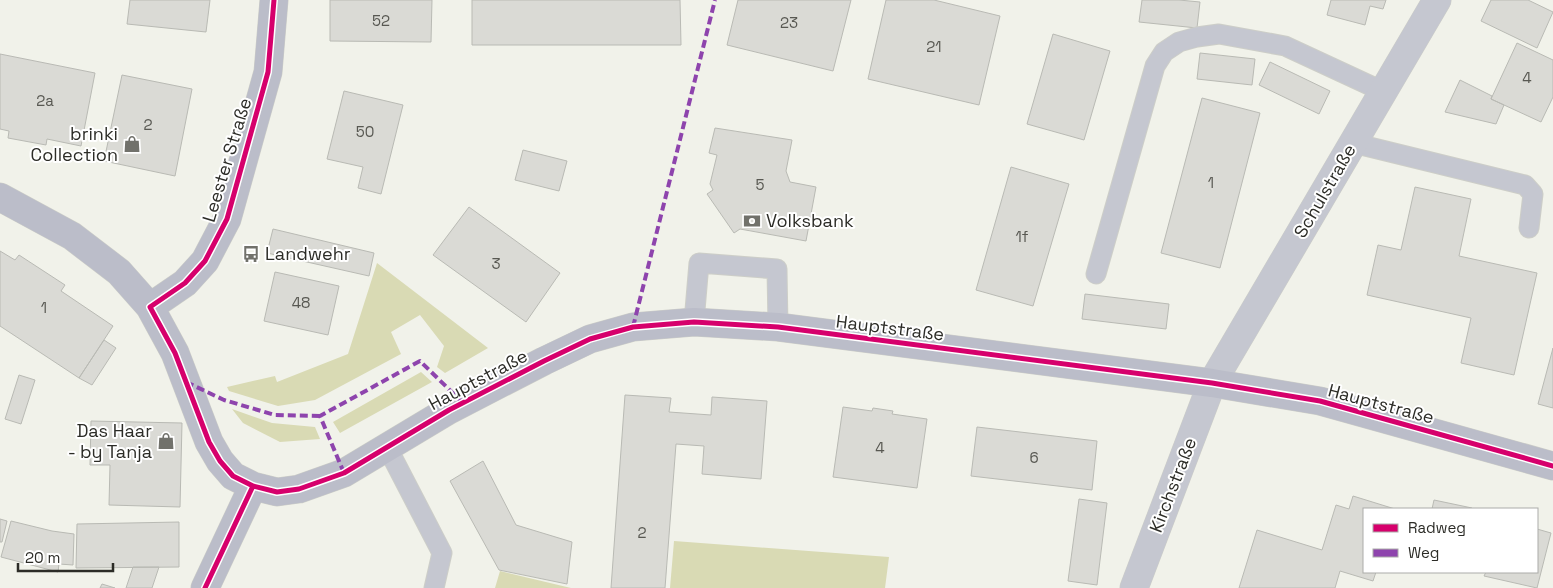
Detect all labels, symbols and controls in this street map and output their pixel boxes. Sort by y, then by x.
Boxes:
house number: 52 [372,11,390,30]
house number: 23 [780,13,798,32]
house number: 21 [926,37,942,56]
house number: 4 [1522,68,1532,87]
house number: 2a [36,91,54,110]
street label: Leester Straße [197,95,256,225]
house number: 2 [143,115,153,134]
place label: brinki Collection [31,122,118,166]
house number: 50 [356,122,374,141]
shop icon: brinki Collection [122,134,142,154]
street label: Schulstraße [1288,140,1361,242]
house number: 1 [1208,173,1214,192]
house number: 5 [756,175,765,194]
place label: Volksbank [766,209,854,232]
bank icon: Volksbank [742,211,762,231]
house number: 1f [1016,227,1029,246]
place label: Landwehr [265,242,351,265]
bus stop icon: Landwehr [241,244,261,264]
house number: 3 [491,254,501,273]
house number: 48 [292,293,310,312]
house number: 1 [41,298,47,317]
street label: Hauptstraße [835,309,945,346]
street label: Hauptstraße [424,344,531,415]
street label: Hauptstraße [1326,378,1437,429]
place label: Das Haar - by Tanja [68,419,152,463]
shop icon: Das Haar - by Tanja [156,431,176,451]
street label: Kirchstraße [1144,434,1201,536]
house number: 4 [875,438,885,457]
house number: 6 [1029,448,1039,467]
legend [1363,508,1538,573]
text: Radweg [1408,518,1466,537]
house number: 2 [637,523,647,542]
scale bar [18,540,112,572]
text: Weg [1408,543,1439,562]
text: 20 m [25,548,60,567]

